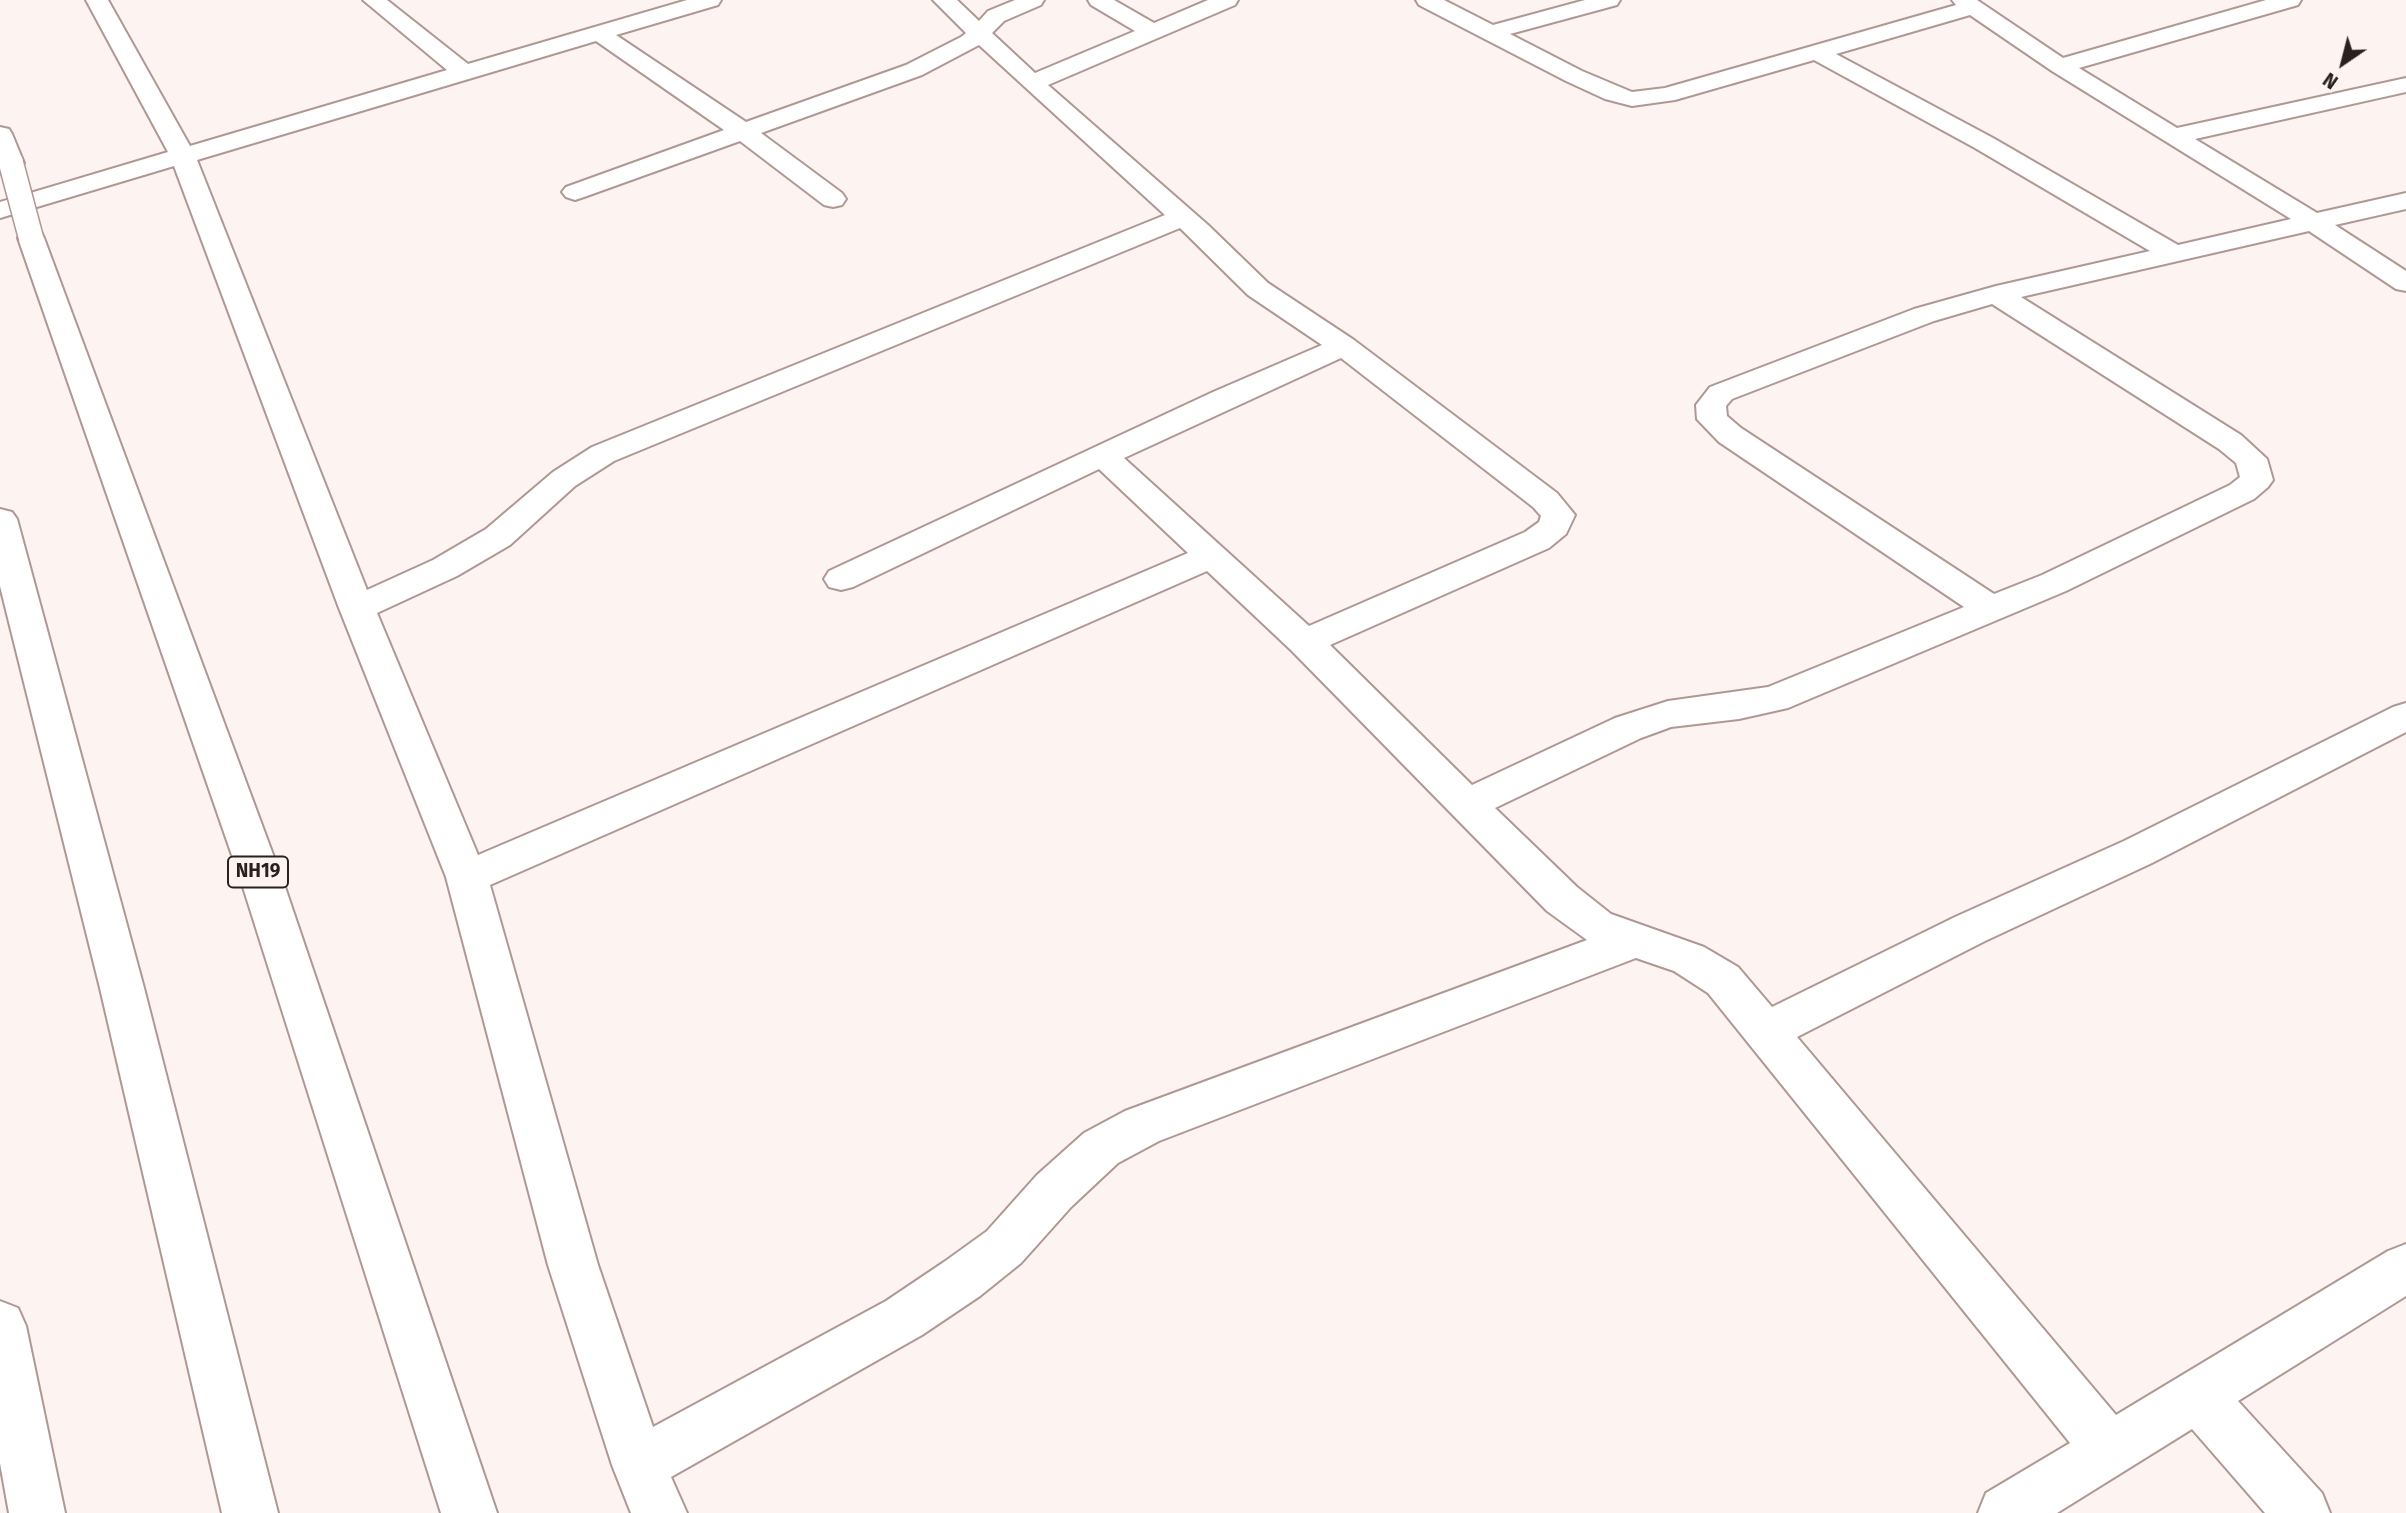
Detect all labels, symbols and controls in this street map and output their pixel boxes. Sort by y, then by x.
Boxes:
north arrow [2308,28,2378,98]
text: N [2319,68,2342,94]
road number: NH19 [228,856,288,888]

